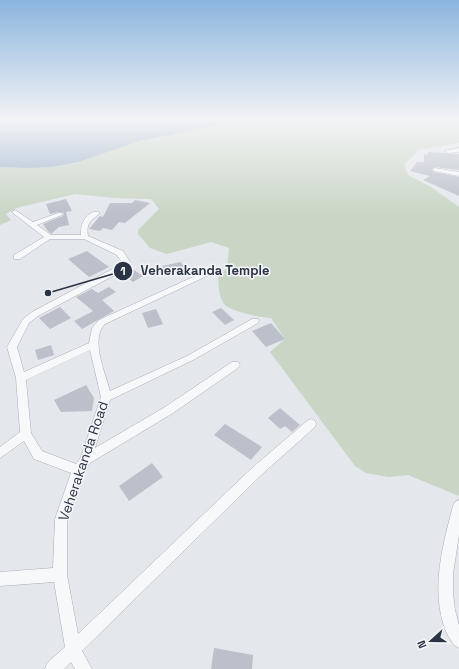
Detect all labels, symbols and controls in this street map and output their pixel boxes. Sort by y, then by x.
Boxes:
callout: Veherakanda Temple [113,258,278,283]
text: Veherakanda Temple [141,262,269,279]
text: 1 [120,263,126,279]
street label: Veherakanda Road [54,399,112,523]
north arrow [411,621,451,661]
text: N [414,639,430,651]

